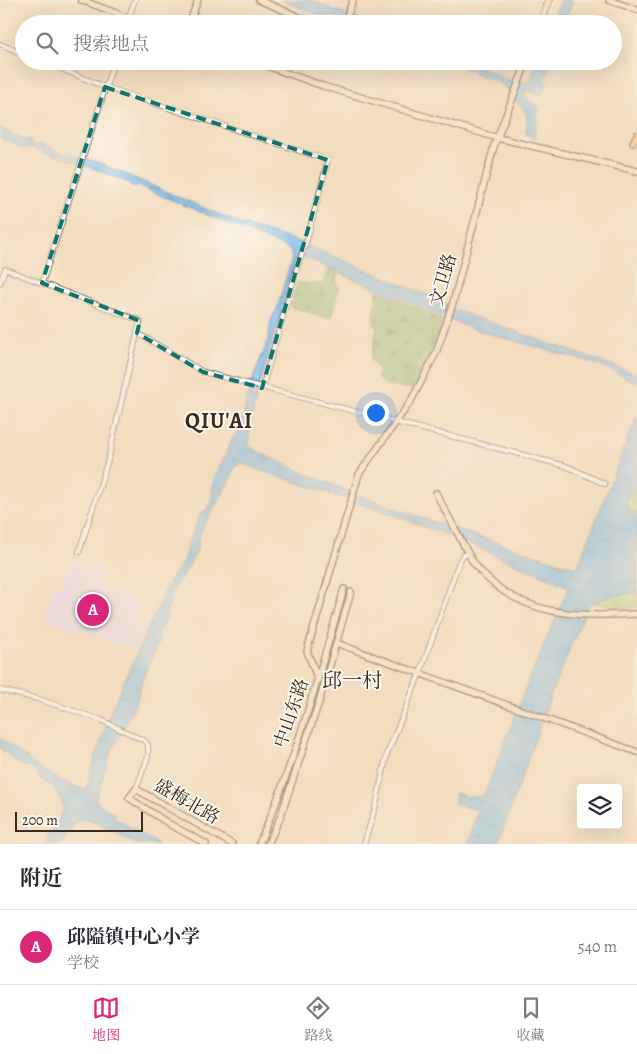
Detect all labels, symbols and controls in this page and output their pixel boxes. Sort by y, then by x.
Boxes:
search box [15,15,622,70]
icon: search [33,29,61,57]
text: 搜索地点 [73,31,149,57]
street label: 文卫路 [424,251,462,309]
your location [363,400,389,426]
district label: QIU'AI [185,406,253,436]
pin: A [77,591,109,629]
district label: 邱一村 [322,667,382,694]
street label: 中山东路 [268,675,314,751]
street label: 盛梅北路 [150,773,224,829]
map controls [577,784,622,829]
button: layers [577,784,622,829]
scale bar [15,809,142,832]
text: 200 m [22,811,58,830]
text: 附近 [20,864,62,892]
text: 邱隘镇中心小学 [67,924,200,950]
text: A [31,936,41,958]
text: 540 m [578,936,617,958]
text: 学校 [67,952,99,974]
tab: 地图 [92,994,120,1045]
tab: 路线 [304,994,332,1045]
tab: 收藏 [517,994,545,1045]

